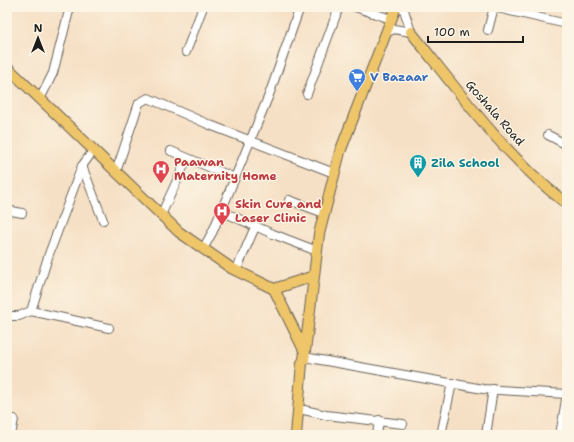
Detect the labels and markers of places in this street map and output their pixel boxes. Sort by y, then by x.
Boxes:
supermarket icon: V Bazaar [347,67,367,92]
place label: V Bazaar [370,69,429,85]
building icon: Zila School [408,153,428,178]
place label: Paawan Maternity Home [174,154,277,184]
place label: Zila School [431,155,500,171]
hospital icon: Paawan Maternity Home [151,159,171,184]
place label: Skin Cure and Laser Clinic [235,196,322,226]
hospital icon: Skin Cure and Laser Clinic [212,201,232,226]

